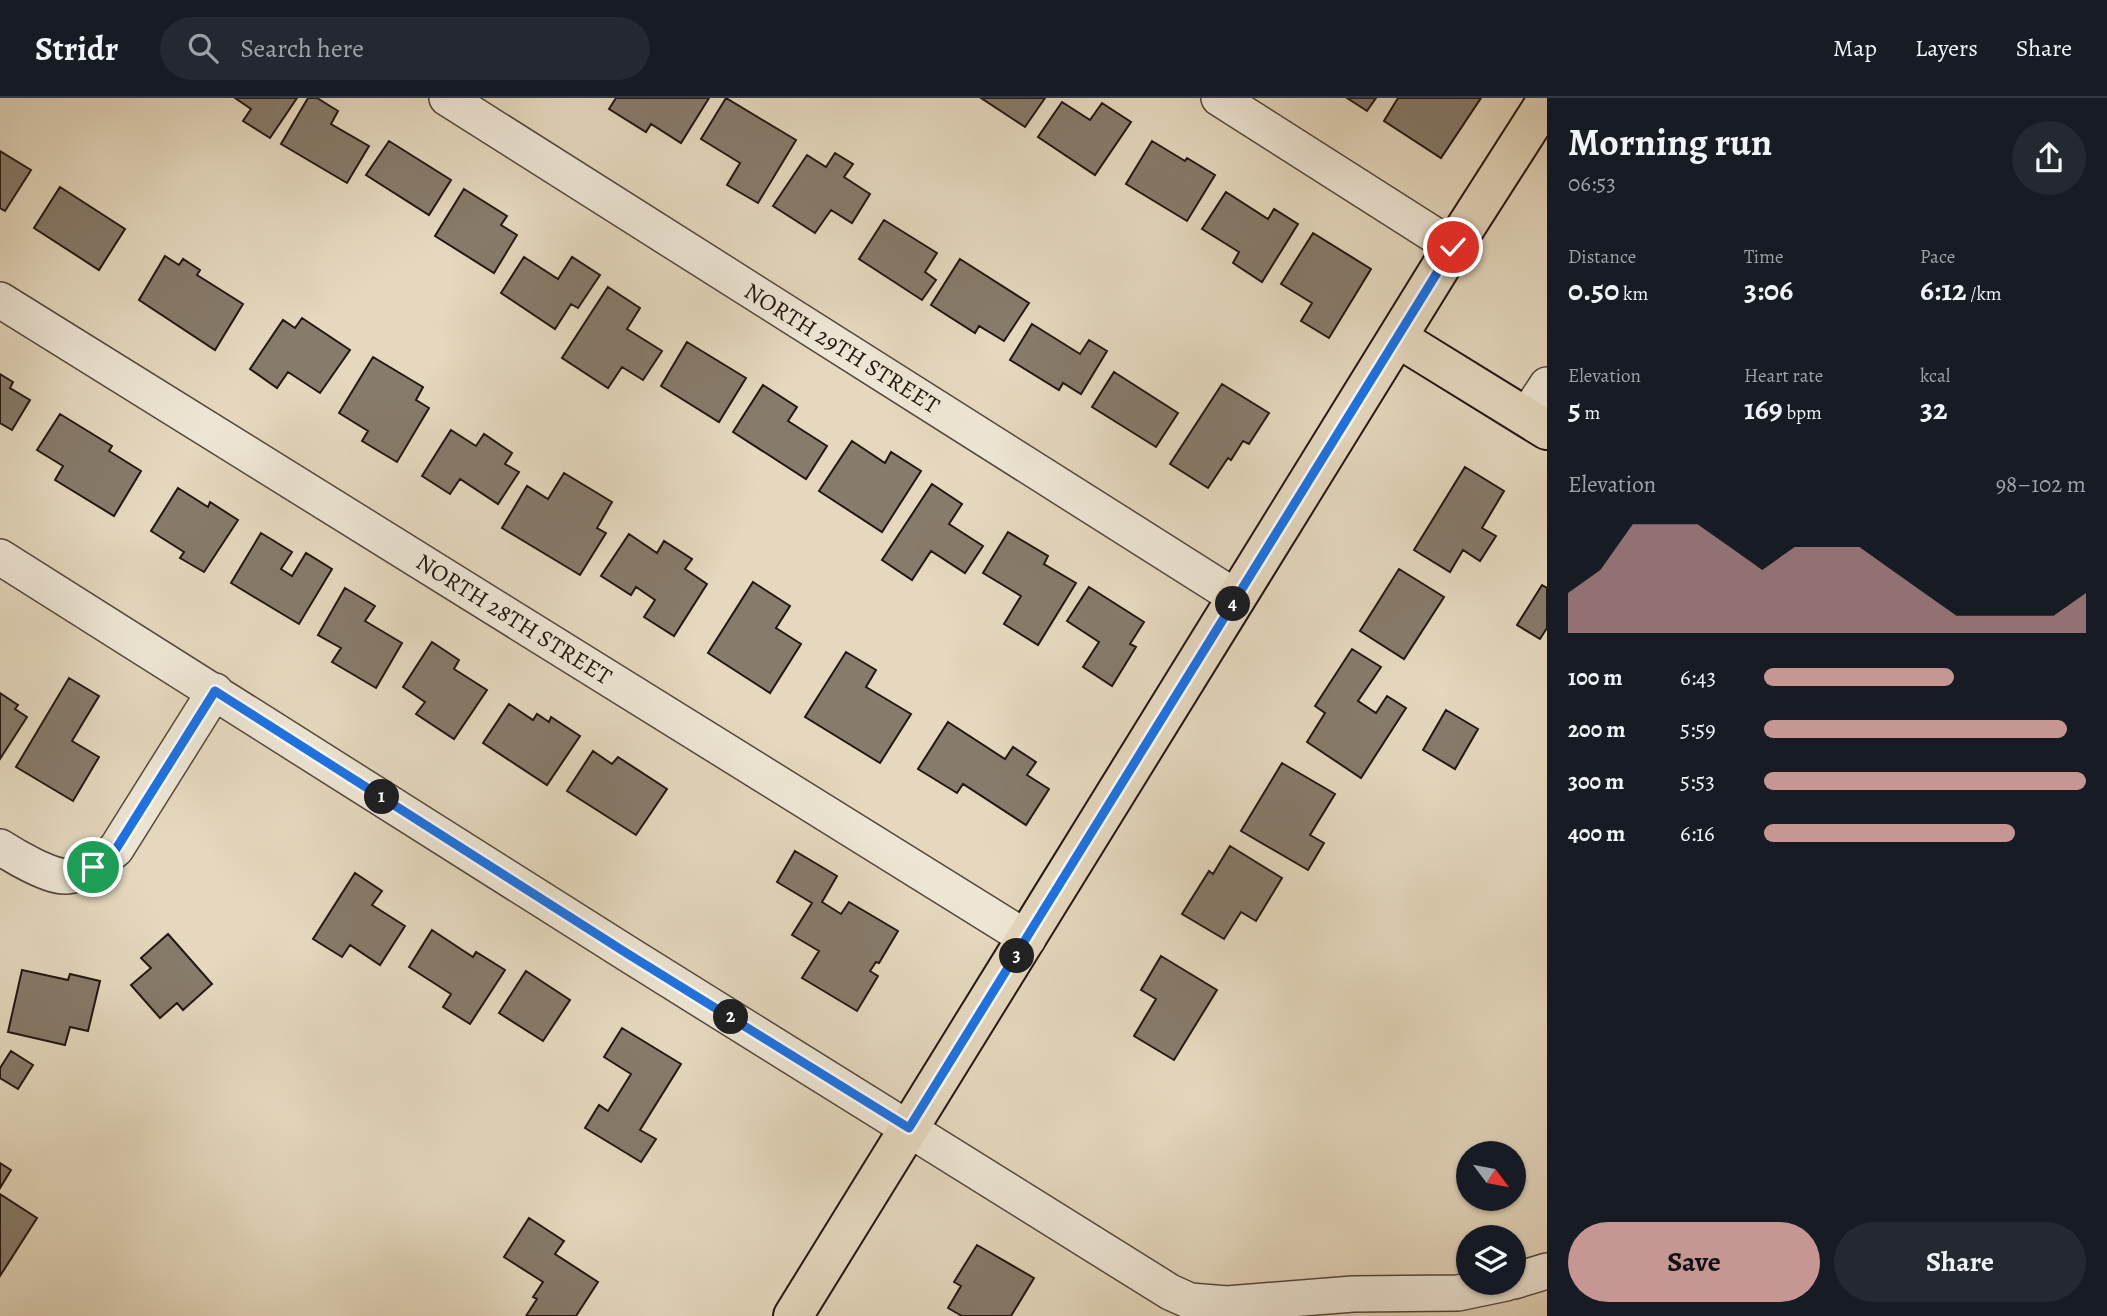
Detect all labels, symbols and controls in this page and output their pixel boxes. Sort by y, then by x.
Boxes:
search box [160,17,650,80]
text: Stridr [35,26,118,71]
icon: search [184,29,222,67]
text: Search here [240,31,364,66]
text: Map [1833,32,1877,64]
text: Layers [1915,32,1978,64]
text: Share [2016,32,2072,64]
text: Morning run [1568,116,1772,168]
button: share [2012,121,2086,195]
text: 06:53 [1568,168,1616,199]
pin [1423,217,1483,277]
icon: check [1434,228,1472,266]
text: Distance [1568,244,1636,270]
text: Time [1744,244,1783,270]
text: Pace [1920,244,1955,270]
text: 0.50 [1568,270,1619,310]
text: 3:06 [1744,270,1793,310]
text: 6:12 [1920,270,1966,310]
street label: NORTH 29TH STREET [738,275,946,421]
text: km [1619,281,1648,307]
text: /km [1966,281,2002,307]
text: Elevation [1568,363,1641,389]
text: Heart rate [1744,363,1823,389]
text: kcal [1920,363,1950,389]
text: 5 [1568,389,1581,429]
text: 169 [1744,389,1783,429]
text: 32 [1920,389,1947,429]
text: m [1581,400,1600,426]
text: bpm [1783,400,1822,426]
text: Elevation [1568,469,1656,500]
text: 98–102 m [1996,469,2086,500]
street label: NORTH 28TH STREET [410,546,618,692]
pin: 4 [1216,587,1250,622]
text: 4 [1228,590,1237,616]
text: 100 m [1568,662,1623,693]
text: 6:43 [1680,662,1716,693]
text: 200 m [1568,714,1626,745]
text: 5:59 [1680,714,1716,745]
text: 300 m [1568,766,1624,797]
text: 5:53 [1680,766,1715,797]
pin: 1 [364,780,400,814]
text: 1 [378,783,385,809]
text: 400 m [1568,818,1625,849]
text: 6:16 [1680,818,1715,849]
pin [63,837,123,897]
icon: arrive [74,848,112,886]
pin: 3 [1000,938,1034,974]
text: 3 [1012,942,1021,968]
pin: 2 [714,1000,748,1034]
text: 2 [726,1003,735,1029]
north arrow [1456,1141,1526,1211]
map controls [1456,1141,1526,1295]
button: Save [1568,1222,1820,1302]
button: Share [1834,1222,2086,1302]
button: layers [1456,1225,1526,1295]

